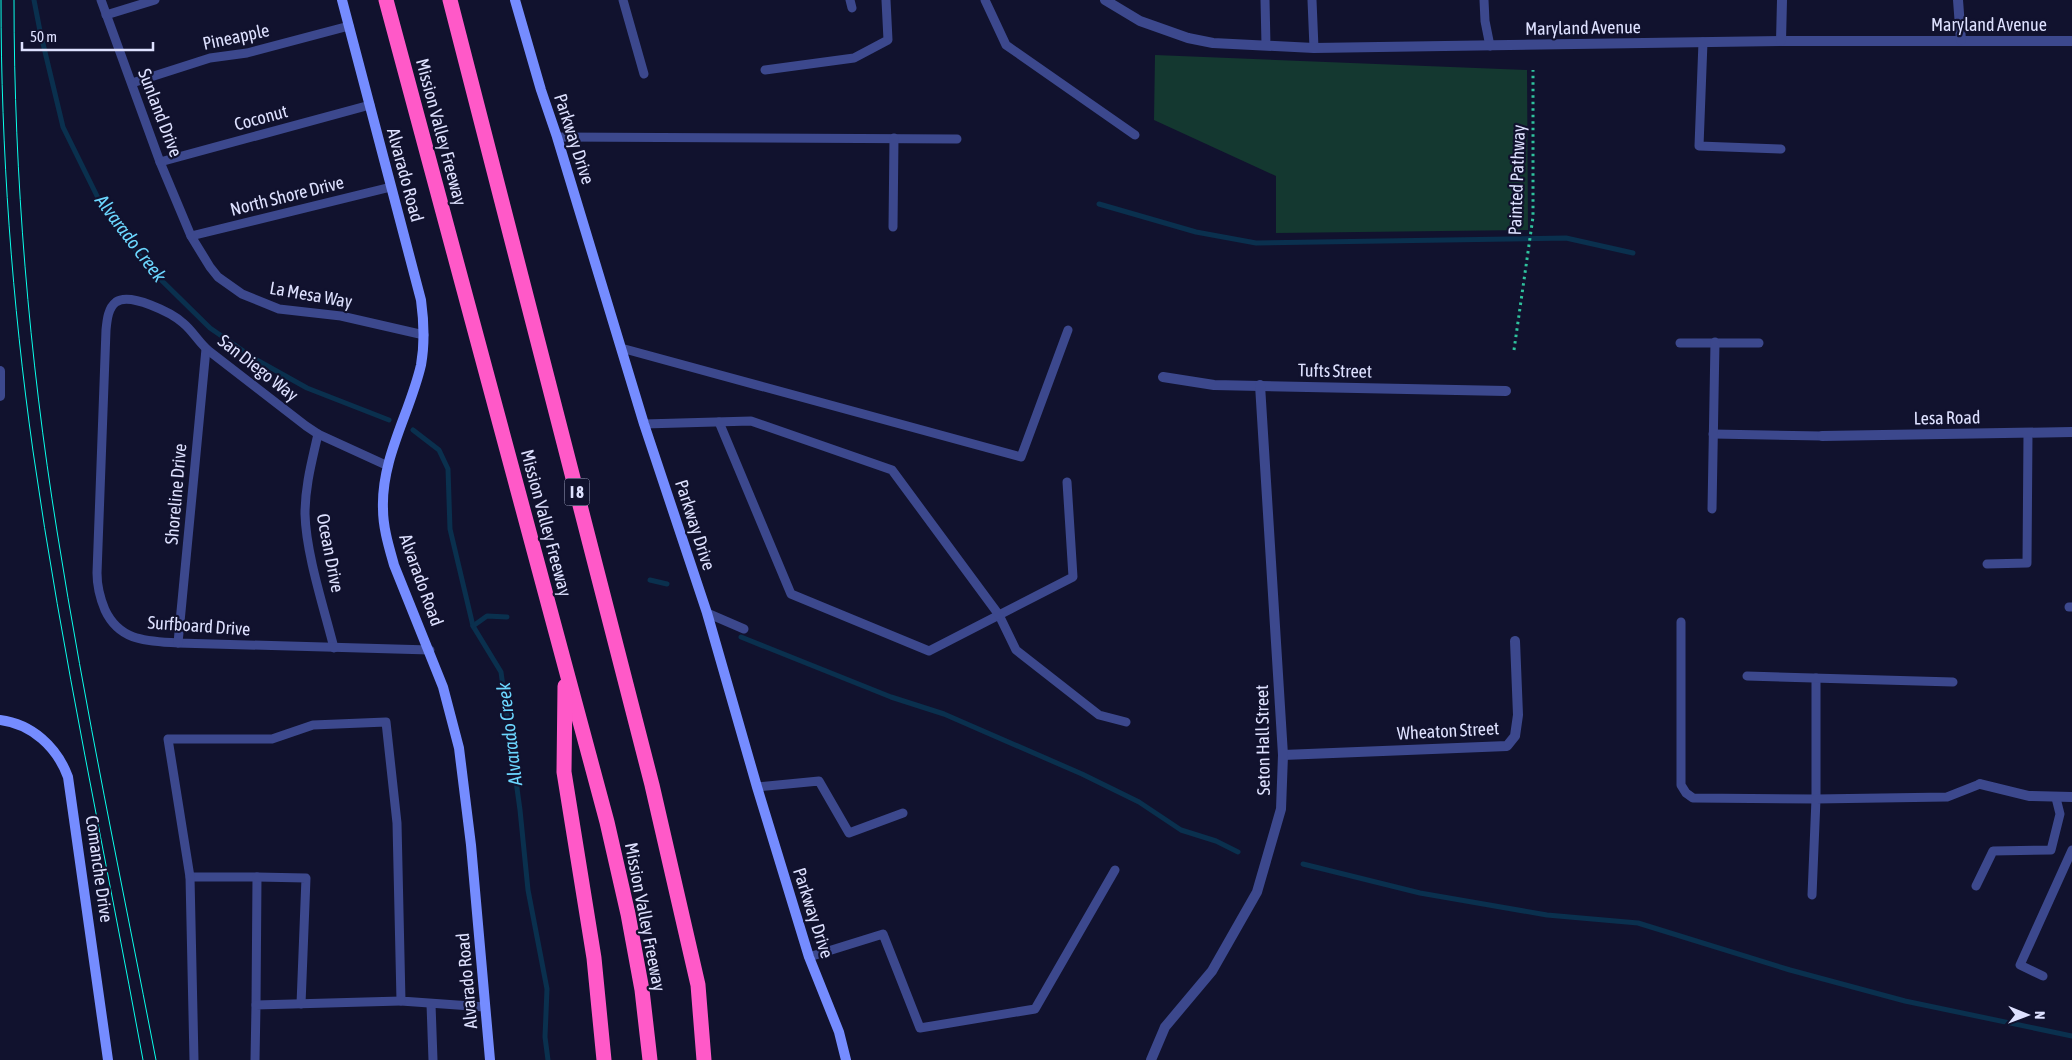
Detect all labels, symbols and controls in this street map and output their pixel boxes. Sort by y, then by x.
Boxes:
street label: Maryland Avenue [1931,14,2047,35]
street label: Maryland Avenue [1525,16,1641,39]
street label: Pineapple [201,19,271,54]
scale bar [22,20,154,52]
text: 50 m [30,28,57,45]
street label: Mission Valley Freeway [412,56,471,208]
street label: Sunland Drive [134,66,187,160]
street label: Parkway Drive [550,91,599,187]
street label: Coconut [232,100,290,135]
street label: Painted Pathway [1504,124,1529,236]
street label: Alvarado Road [383,126,428,224]
street label: North Shore Drive [228,171,346,220]
water label: Alvarado Creek [90,189,171,287]
street label: La Mesa Way [268,277,354,312]
street label: San Diego Way [214,330,303,405]
street label: Tufts Street [1298,359,1372,382]
street label: Lesa Road [1913,406,1981,429]
street label: Shoreline Drive [161,443,190,545]
street label: Mission Valley Freeway [517,447,576,599]
street label: Parkway Drive [671,477,720,573]
road number: I 8 [564,478,590,506]
street label: Ocean Drive [313,512,348,594]
street label: Alvarado Road [395,531,448,629]
street label: Surfboard Drive [147,611,251,640]
water label: Alvarado Creek [492,680,526,788]
street label: Seton Hall Street [1251,684,1274,796]
street label: Wheaton Street [1396,717,1500,744]
street label: Comanche Drive [82,814,117,924]
street label: Mission Valley Freeway [621,841,670,993]
street label: Parkway Drive [789,865,838,961]
street label: Alvarado Road [452,932,481,1030]
north arrow [2002,990,2052,1040]
text: N [2032,1011,2048,1019]

